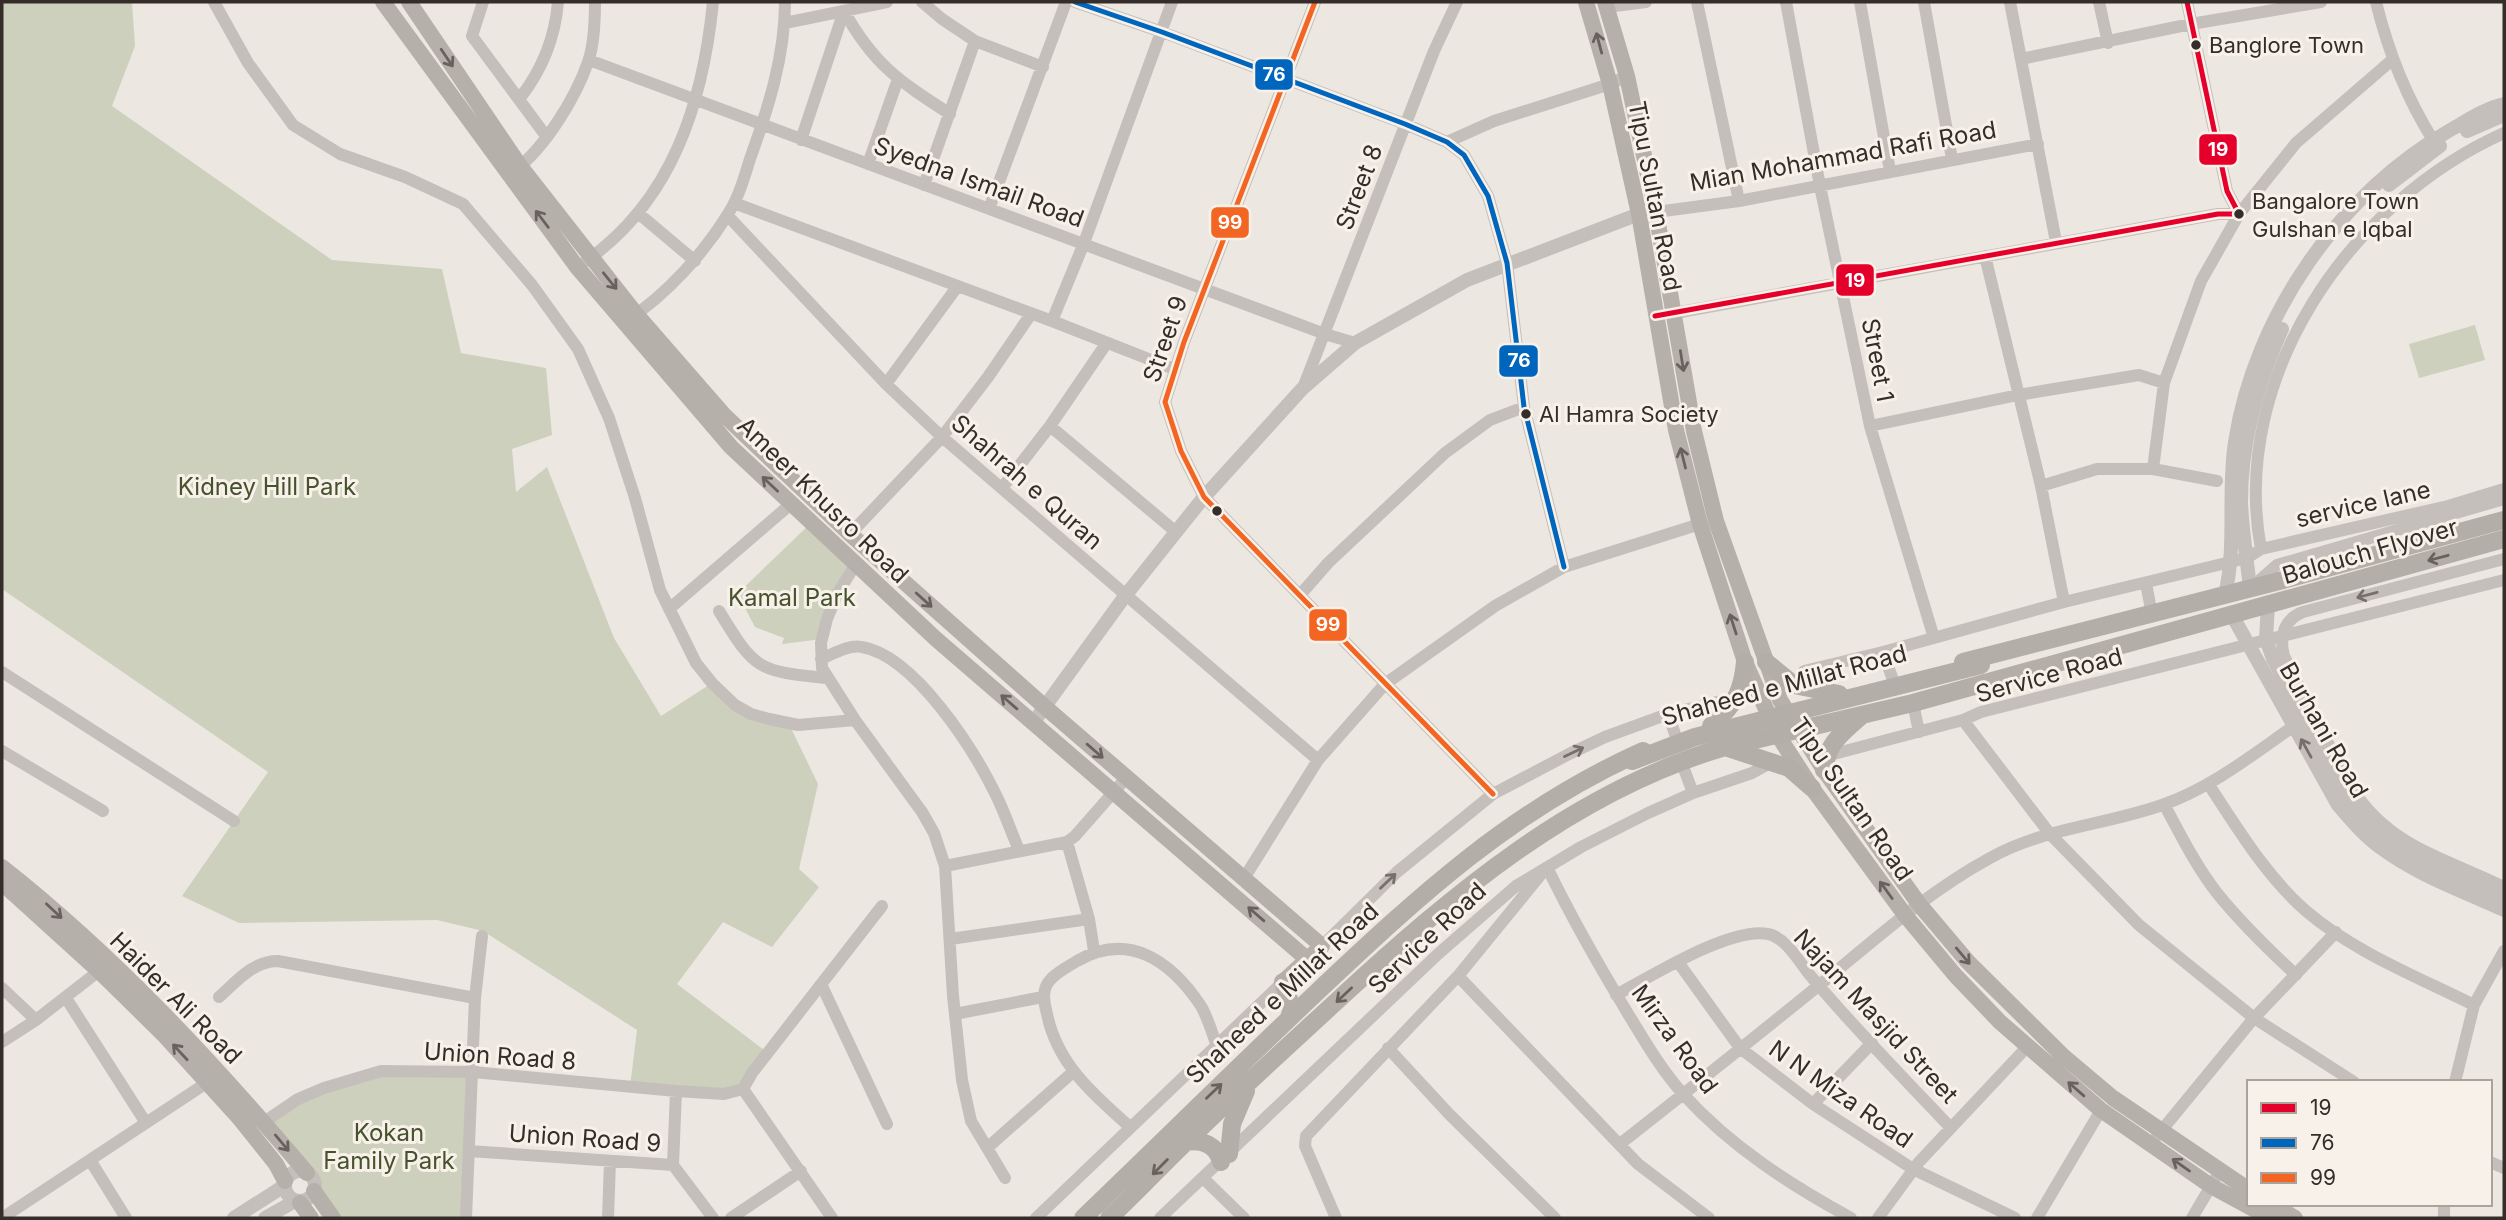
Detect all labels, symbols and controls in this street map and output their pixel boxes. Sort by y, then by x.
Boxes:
one-way arrow [1592,32,1605,54]
place label: Banglore Town [2209,32,2364,58]
marker: Banglore Town [2189,38,2203,52]
one-way arrow [440,48,454,67]
line badge: 76 [1254,58,1294,91]
text: 76 [1262,63,1286,86]
street label: Tipu Sultan Road [1622,99,1688,293]
street label: Mian Mohammad Rafi Road [1687,115,1999,197]
street label: Syedna Ismail Road [870,131,1088,233]
line badge: 19 [2198,133,2238,166]
text: 19 [2208,138,2228,161]
street label: Street 8 [1329,140,1389,234]
place label: Bangalore Town Gulshan e Iqbal [2252,188,2419,242]
line badge: 99 [1210,206,1250,239]
marker: Bangalore Town Gulshan e Iqbal [2232,207,2246,221]
one-way arrow [535,210,549,229]
text: 99 [1218,211,1242,234]
line badge: 19 [1835,263,1875,297]
text: 19 [1845,269,1865,292]
one-way arrow [603,272,618,290]
street label: Street 9 [1137,292,1193,386]
street label: Street 1 [1856,316,1900,404]
line badge: 76 [1498,344,1539,378]
text: 76 [1507,349,1531,372]
one-way arrow [1676,349,1689,372]
place label: Al Hamra Society [1539,401,1719,427]
marker: Al Hamra Society [1519,407,1533,421]
street label: Shahrah e Quran [946,409,1108,555]
street label: Ameer Khusro Road [732,411,914,589]
one-way arrow [1676,447,1689,470]
park label: Kidney Hill Park [178,472,356,501]
street label: service lane [2293,474,2433,534]
one-way arrow [762,475,779,492]
unlabelled marker [1210,504,1224,518]
street label: Balouch Flyover [2279,512,2461,590]
one-way arrow [2428,552,2450,565]
park label: Kamal Park [728,583,856,612]
one-way arrow [2356,589,2379,602]
one-way arrow [915,592,933,608]
line badge: 99 [1308,608,1348,642]
text: 99 [1316,613,1340,636]
one-way arrow [1726,614,1738,636]
street label: Shaheed e Millat Road [1658,638,1910,732]
street label: Service Road [1973,642,2125,708]
street label: Burhani Road [2274,657,2374,803]
one-way arrow [1001,694,1019,710]
street label: Tipu Sultan Road [1785,712,1919,886]
one-way arrow [2299,738,2312,759]
one-way arrow [1085,743,1103,759]
one-way arrow [1563,744,1584,758]
one-way arrow [1379,873,1396,890]
street label: Service Road [1362,876,1492,1000]
one-way arrow [1879,880,1894,899]
street label: Shaheed e Millat Road [1180,896,1384,1090]
one-way arrow [45,902,62,919]
one-way arrow [1248,906,1265,923]
street label: Najam Masjid Street [1788,923,1964,1109]
street label: Haider Ali Road [104,926,248,1070]
one-way arrow [1955,947,1971,965]
street label: Mirza Road [1626,979,1724,1099]
one-way arrow [1335,987,1353,1003]
street label: N N Miza Road [1764,1034,1918,1154]
street label: Union Road 8 [423,1036,577,1076]
one-way arrow [172,1044,189,1061]
legend [2247,1080,2492,1206]
one-way arrow [2068,1081,2086,1097]
one-way arrow [1206,1083,1223,1100]
text: 19 [2310,1095,2332,1120]
park label: Kokan Family Park [323,1118,455,1175]
street label: Union Road 9 [508,1118,662,1158]
text: 76 [2310,1130,2335,1155]
one-way arrow [274,1134,290,1152]
one-way arrow [2172,1158,2191,1172]
one-way arrow [1152,1159,1169,1176]
text: 99 [2310,1165,2336,1190]

